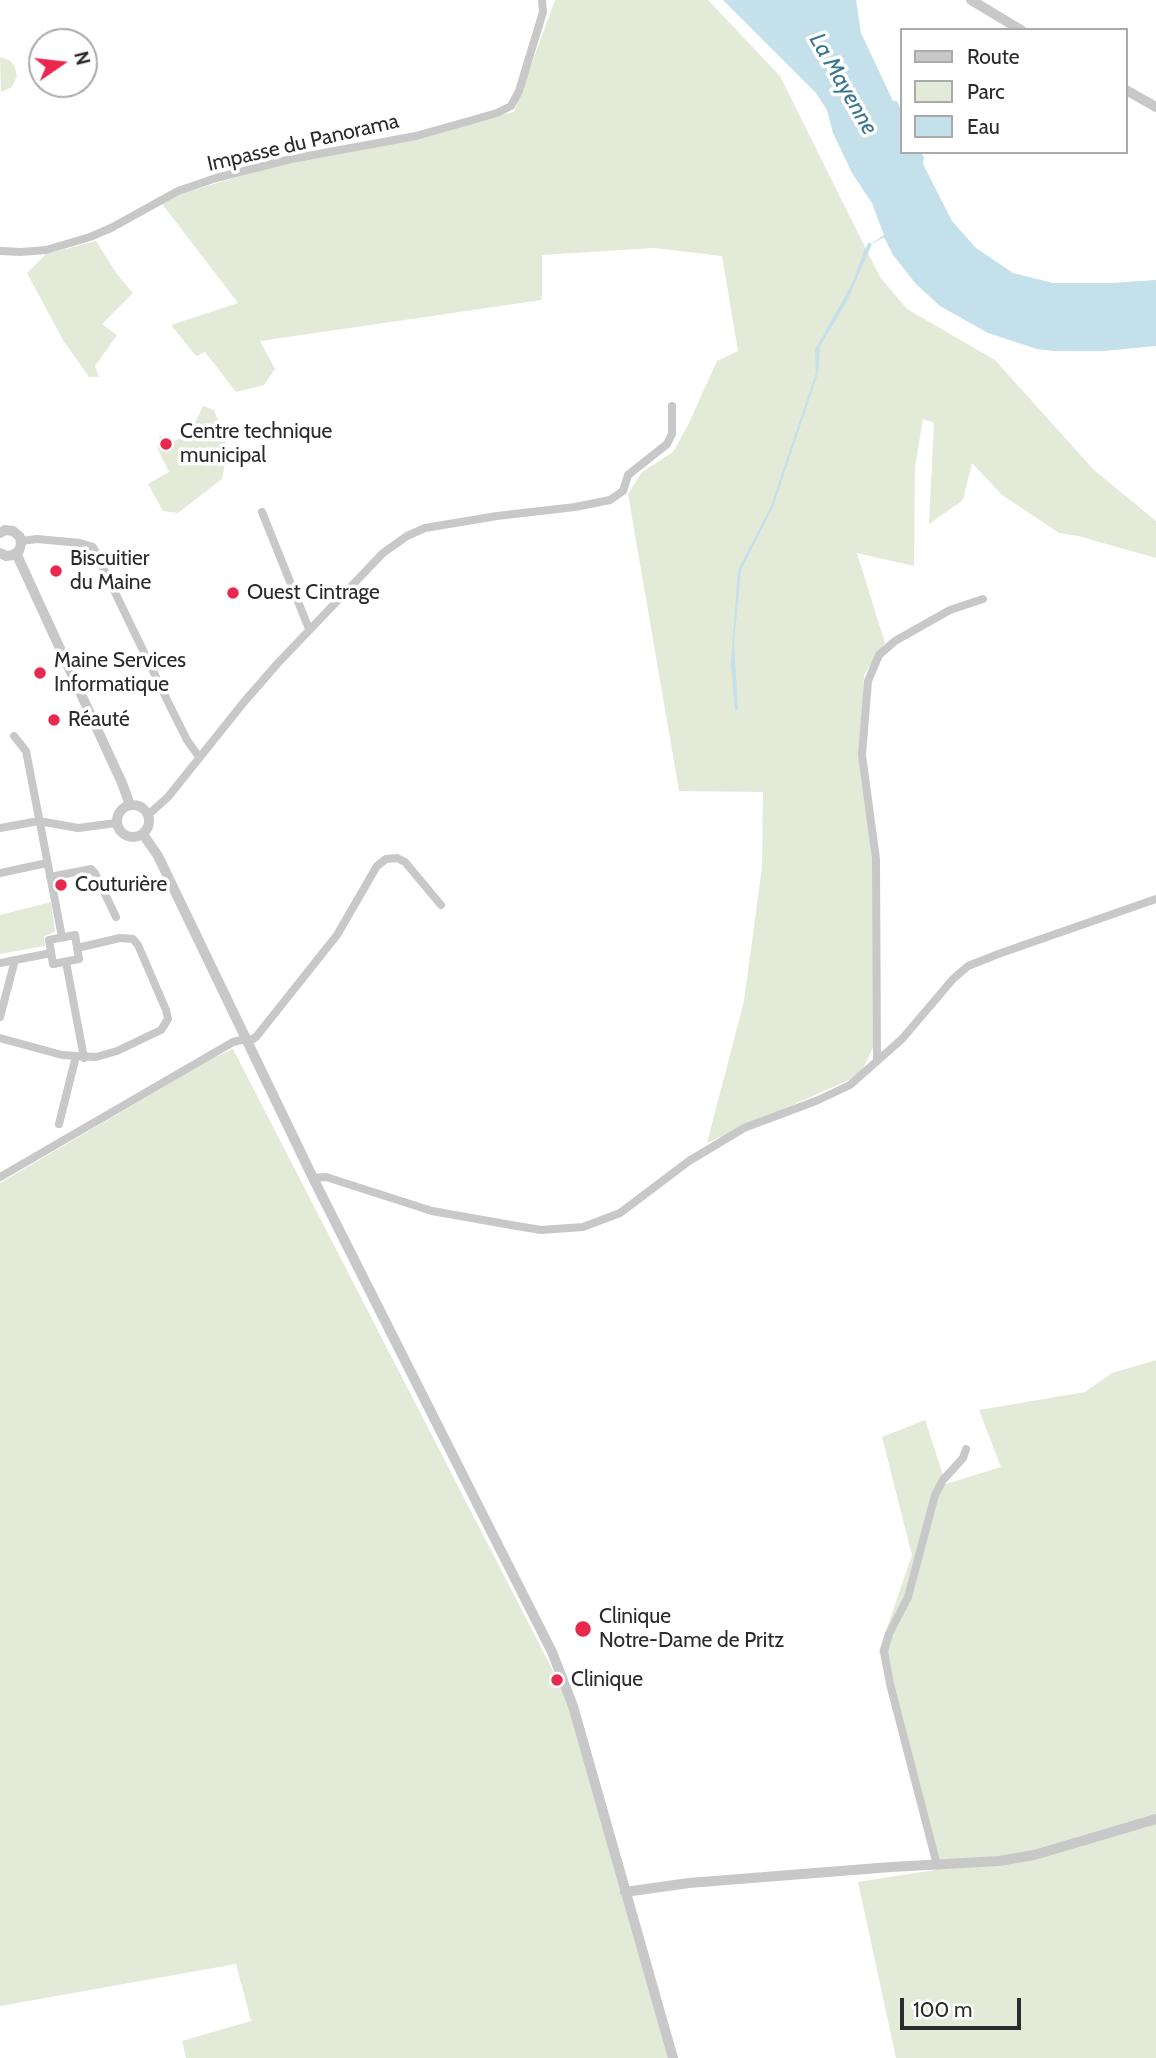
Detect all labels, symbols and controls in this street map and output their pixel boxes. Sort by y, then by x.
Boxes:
north arrow [28,28,98,98]
water label: La Mayenne [803,28,883,140]
legend [900,28,1128,154]
text: Route [967,44,1020,69]
text: N [69,49,95,68]
text: Parc [967,79,1005,104]
street label: Impasse du Panorama [205,109,401,177]
text: Eau [967,114,1000,139]
place label: Centre technique municipal [180,419,332,469]
marker: Centre technique municipal [158,436,174,452]
place label: Biscuitier du Maine [70,546,151,596]
marker: Biscuitier du Maine [48,563,64,579]
place label: Ouest Cintrage [247,580,380,606]
marker: Ouest Cintrage [225,585,241,601]
place label: Maine Services Informatique [54,648,186,698]
marker: Maine Services Informatique [32,665,48,681]
place label: Réauté [68,707,130,733]
marker: Réauté [46,712,62,728]
place label: Couturière [75,872,167,898]
marker: Couturière [53,877,69,893]
place label: Clinique Notre-Dame de Pritz [599,1604,784,1654]
marker: Clinique Notre-Dame de Pritz [573,1619,593,1639]
place label: Clinique [571,1667,643,1693]
marker: Clinique [549,1672,565,1688]
scale bar [904,1984,1025,2028]
text: 100 m [913,1997,972,2022]

